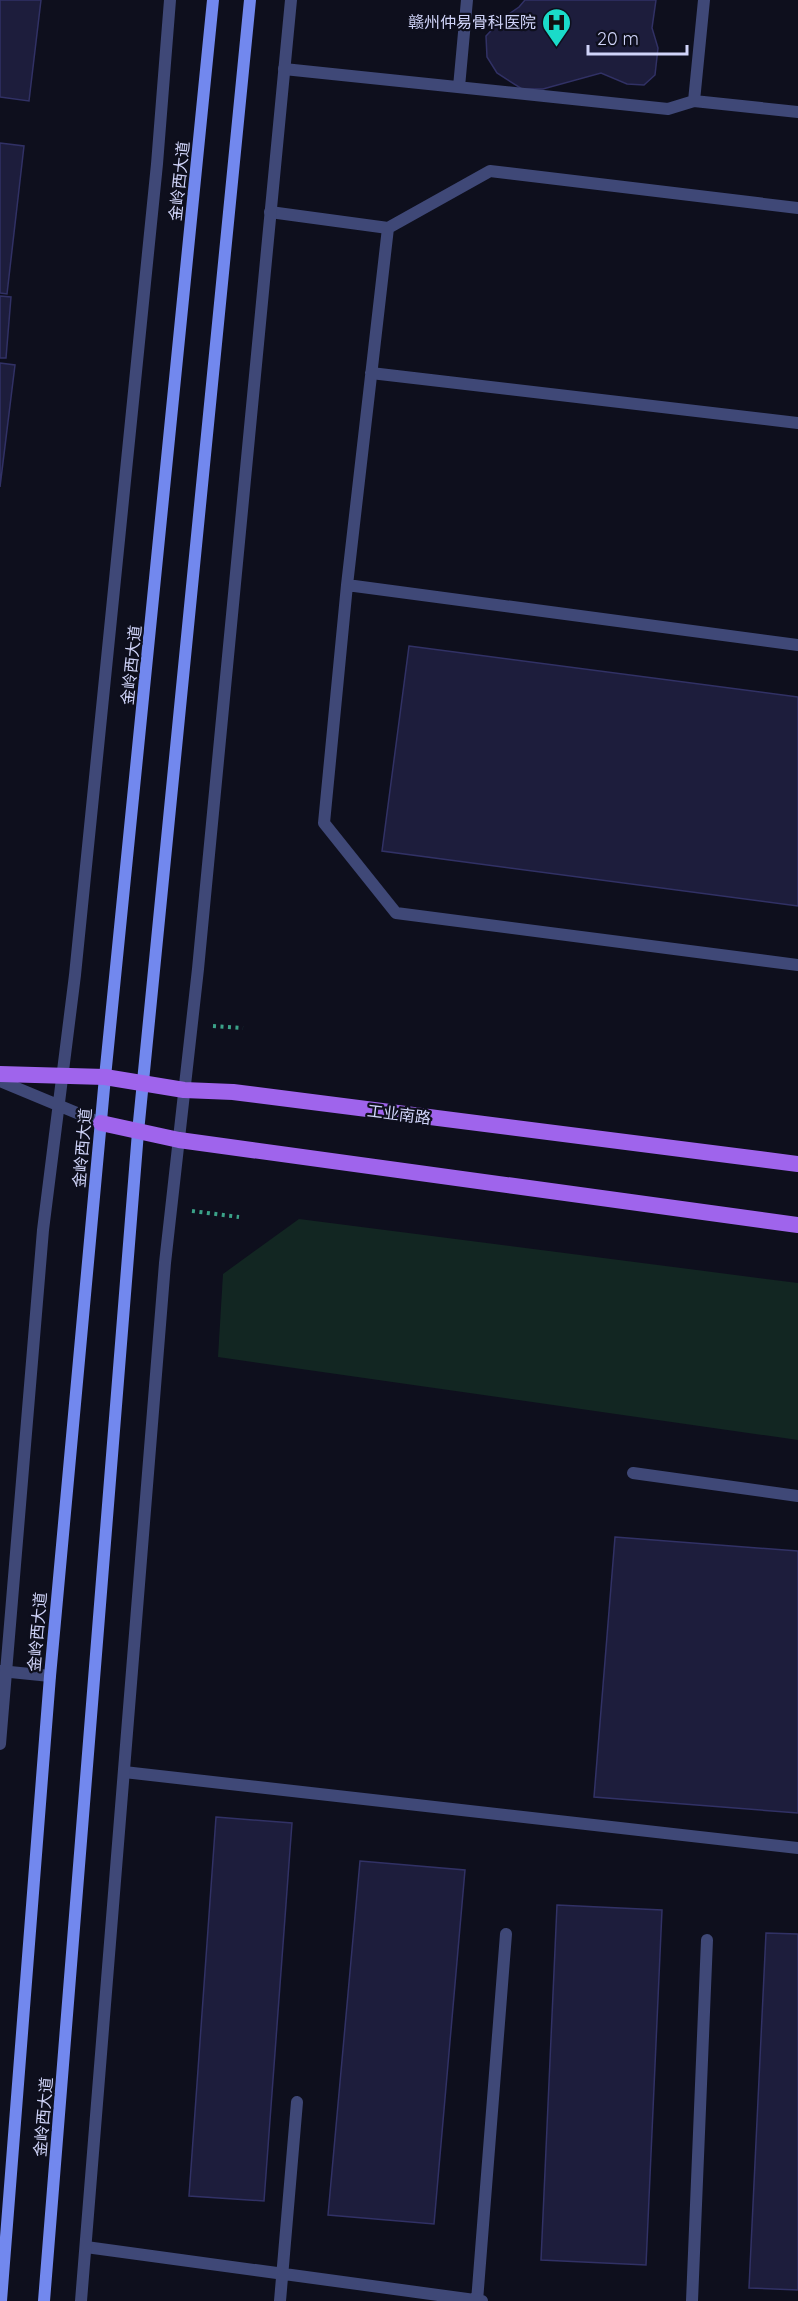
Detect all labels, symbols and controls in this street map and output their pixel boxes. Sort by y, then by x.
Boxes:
hospital icon: 赣州仲易骨科医院 [541,6,573,48]
place label: 赣州仲易骨科医院 [408,12,536,32]
scale bar [588,18,687,56]
text: 20 m [597,27,639,50]
street label: 金岭西大道 [165,140,193,222]
street label: 金岭西大道 [117,624,145,706]
street label: 工业南路 [366,1100,432,1128]
street label: 金岭西大道 [69,1107,95,1189]
street label: 金岭西大道 [24,1591,50,1673]
street label: 金岭西大道 [30,2076,56,2158]

